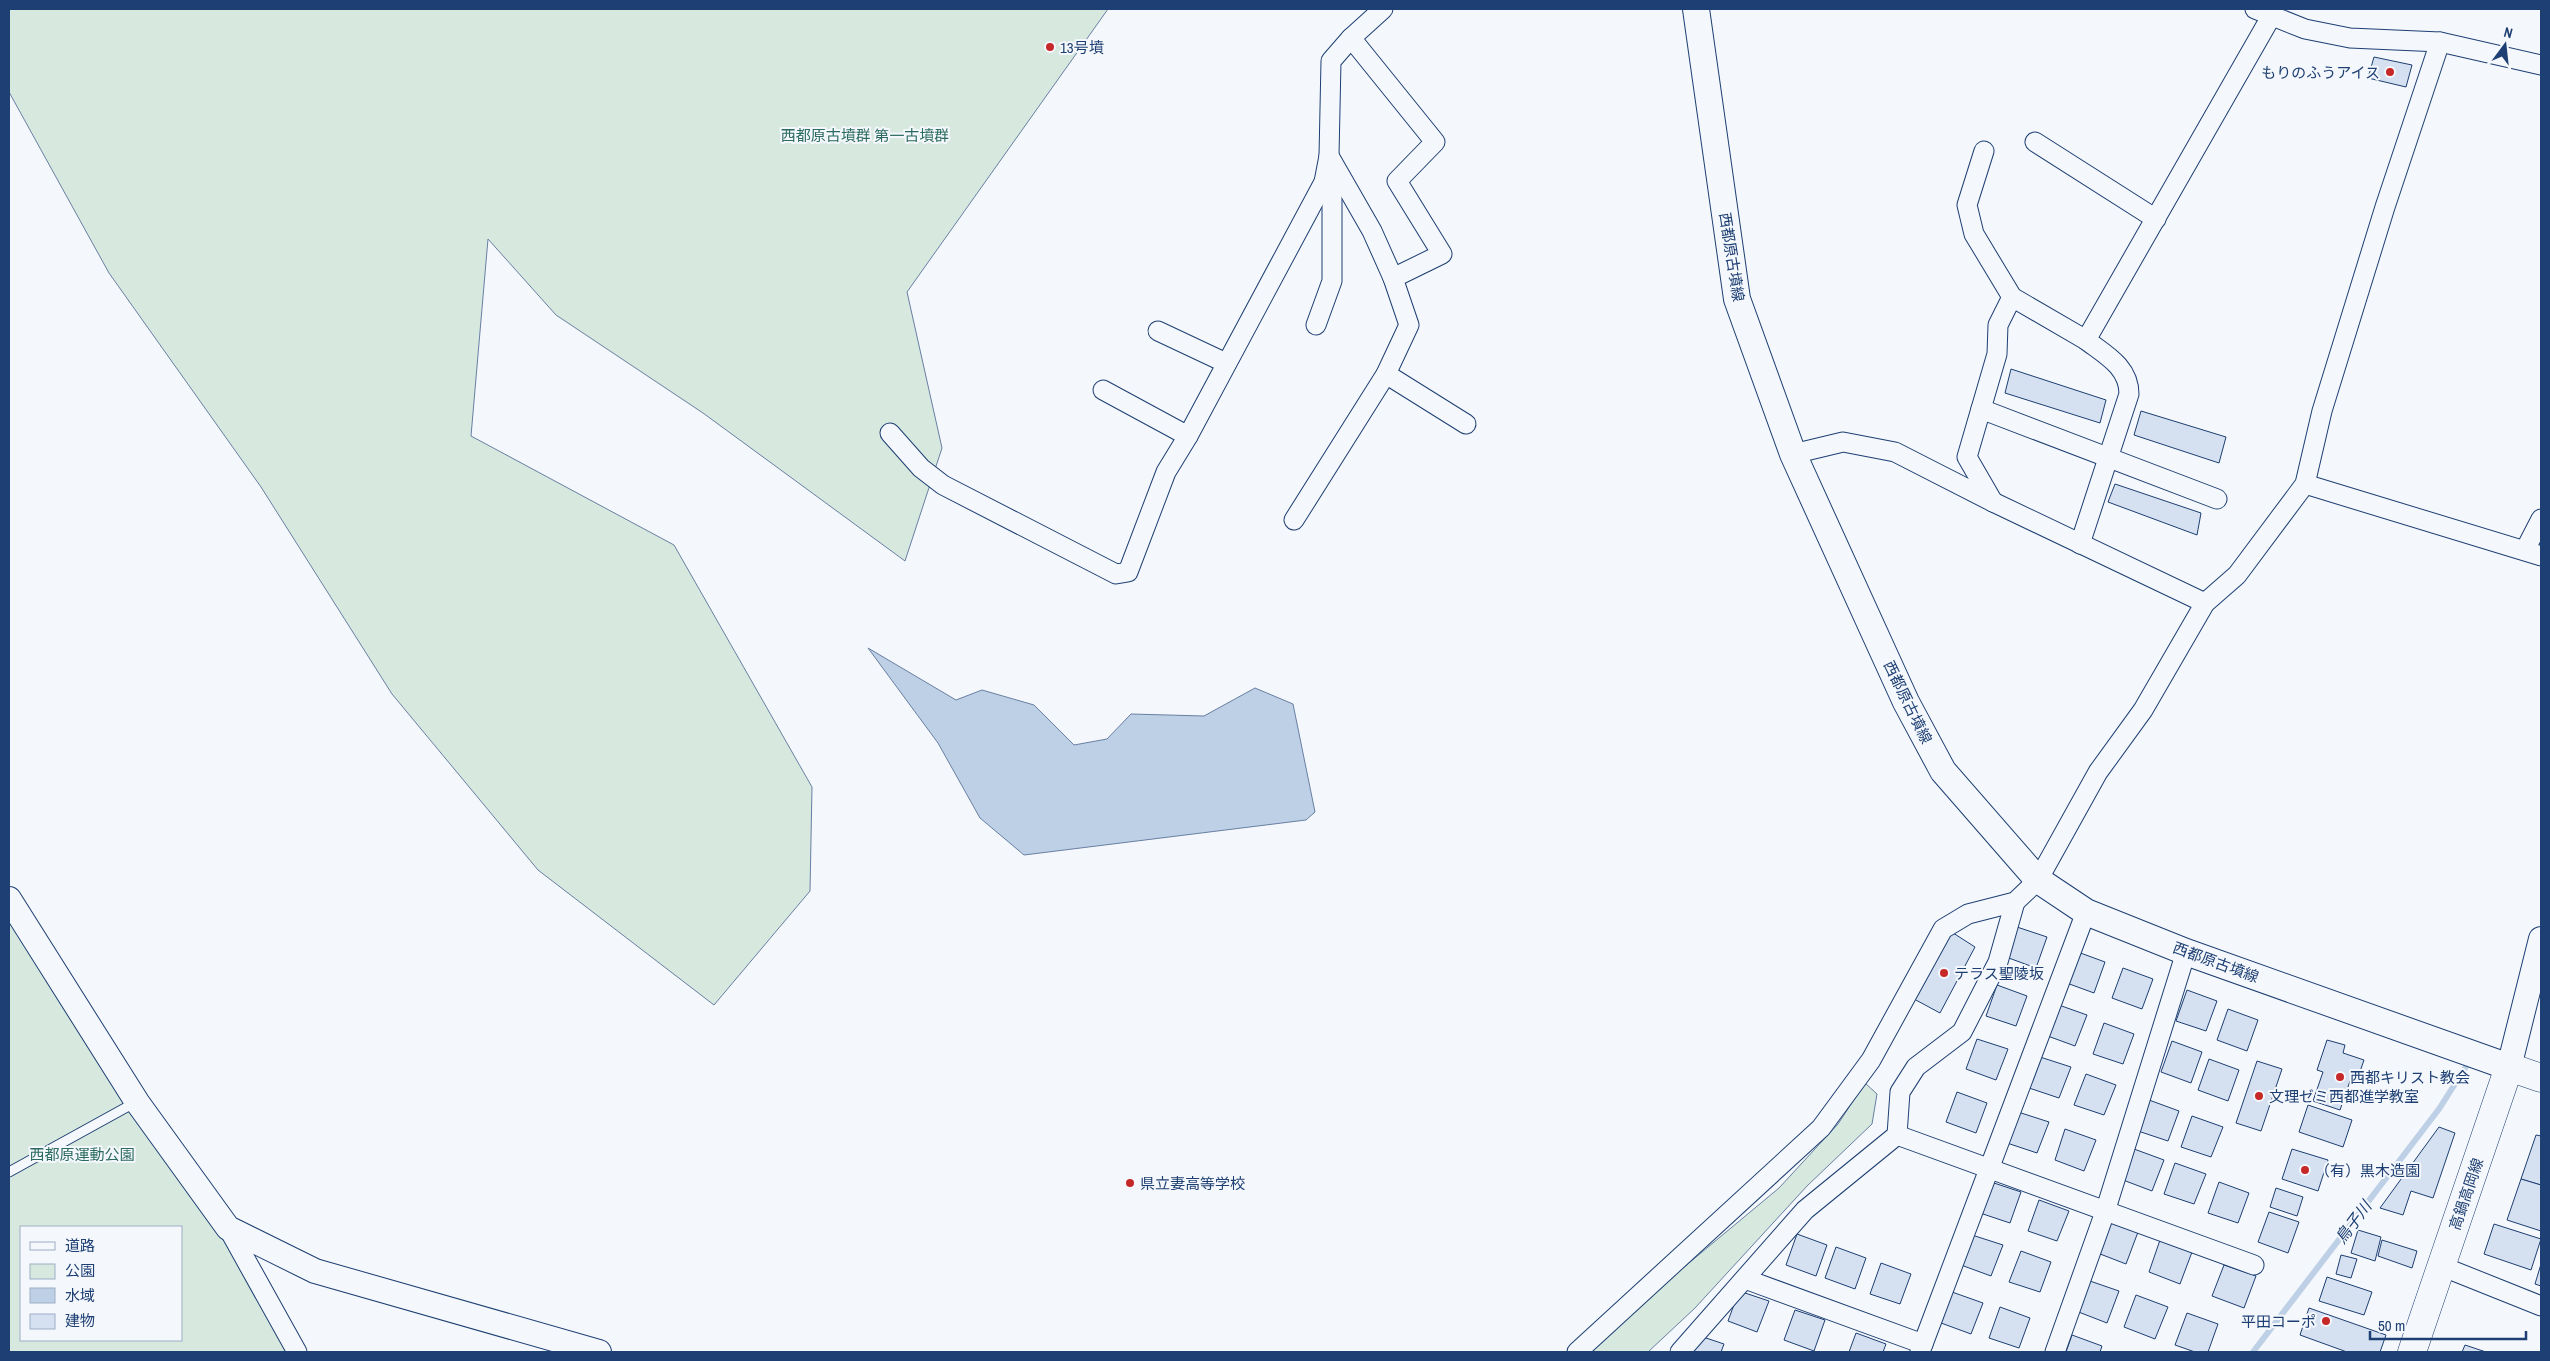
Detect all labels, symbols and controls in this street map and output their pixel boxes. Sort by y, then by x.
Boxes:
north arrow [2480,20,2530,70]
text: N [2502,23,2515,42]
place label: 13号墳 [1060,37,1104,58]
marker: 13号墳 [1044,41,1056,53]
place label: もりのふうアイス [2261,62,2380,83]
marker: もりのふうアイス [2384,66,2396,78]
park label: 西都原古墳群 第一古墳群 [781,125,949,146]
street label: 西都原古墳線 [1715,211,1749,303]
street label: 西都原古墳線 [1879,657,1937,747]
street label: 西都原古墳線 [2170,937,2262,987]
place label: テラス聖陵坂 [1954,963,2044,984]
marker: テラス聖陵坂 [1938,967,1950,979]
place label: 西都キリスト教会 [2350,1067,2470,1088]
marker: 西都キリスト教会 [2334,1071,2346,1083]
place label: 文理ゼミ西都進学教室 [2269,1086,2419,1107]
marker: 文理ゼミ西都進学教室 [2253,1090,2265,1102]
park label: 西都原運動公園 [29,1144,135,1165]
street label: 高鍋高岡線 [2444,1155,2488,1233]
place label: （有）黒木造園 [2315,1160,2420,1181]
marker: （有）黒木造園 [2299,1164,2311,1176]
place label: 県立妻高等学校 [1140,1173,1245,1194]
marker: 県立妻高等学校 [1124,1177,1136,1189]
water label: 鳥子川 [2330,1195,2377,1248]
legend [20,1226,182,1341]
text: 道路 [65,1235,95,1256]
text: 公園 [65,1260,95,1281]
text: 水域 [65,1285,95,1306]
scale bar [2370,1308,2526,1340]
text: 建物 [65,1310,95,1331]
place label: 平田コーポ [2241,1311,2316,1332]
marker: 平田コーポ [2320,1315,2332,1327]
text: 50 m [2378,1315,2405,1336]

